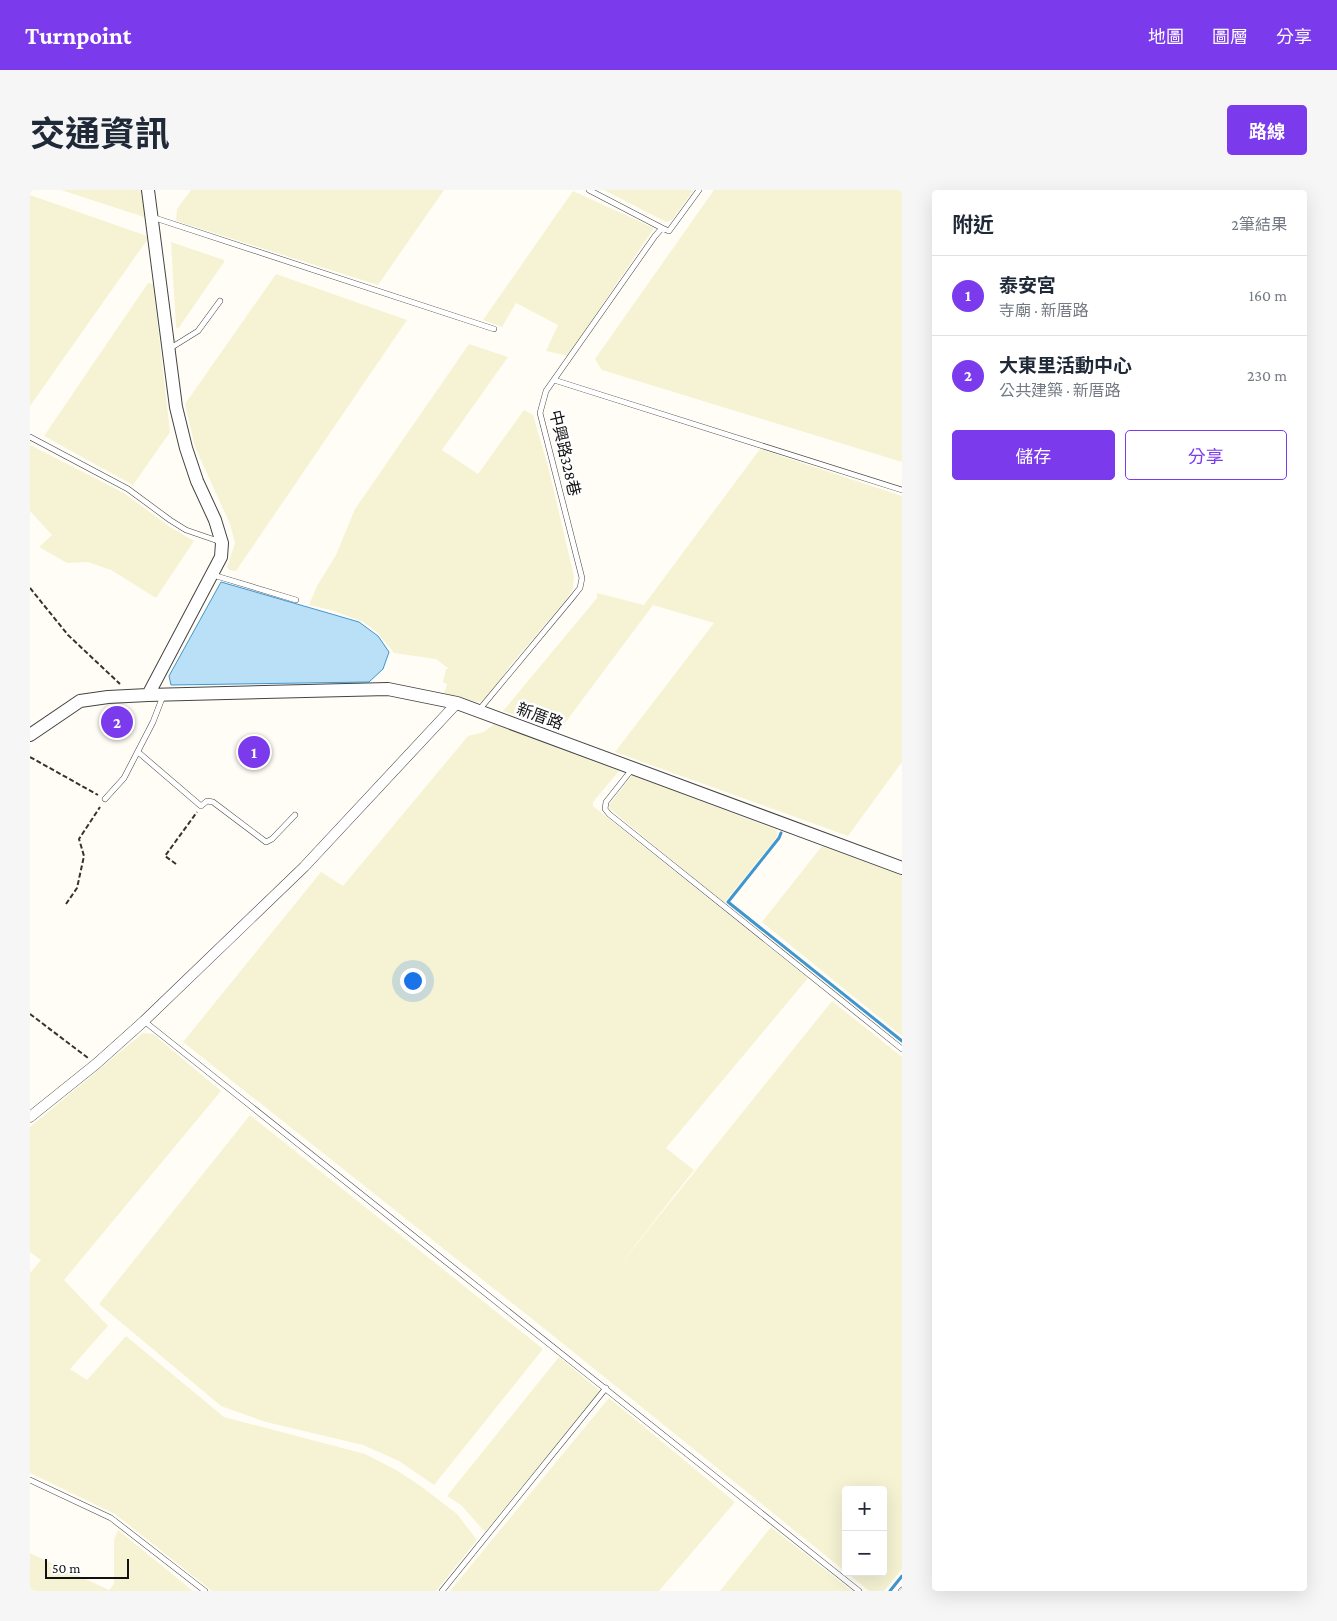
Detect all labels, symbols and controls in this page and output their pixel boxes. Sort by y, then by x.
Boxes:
text: Turnpoint [25,22,131,49]
text: 地圖 [1148,27,1184,47]
text: 圖層 [1212,27,1248,47]
text: 分享 [1276,27,1312,47]
button: 路線 [1227,105,1307,155]
text: 交通資訊 [30,115,170,154]
text: 附近 [952,213,994,237]
text: 2筆結果 [1231,216,1287,233]
text: 泰安宮 [999,275,1056,296]
text: 1 [965,287,971,304]
text: 160 m [1249,287,1287,304]
text: 寺廟 · 新厝路 [999,302,1089,319]
text: 大東里活動中心 [999,355,1132,376]
text: 2 [964,367,972,384]
text: 230 m [1247,367,1287,384]
text: 公共建築 · 新厝路 [999,382,1121,399]
street label: 中興路328巷 [547,408,583,498]
button: 儲存 [952,430,1115,480]
button: 分享 [1125,430,1287,480]
street label: 新厝路 [515,700,565,732]
pin: 2 [101,703,133,741]
pin: 1 [238,733,270,771]
your location [400,968,426,994]
map controls [842,1486,887,1576]
button: + [842,1486,887,1531]
button: − [842,1531,887,1576]
scale bar [45,1556,129,1579]
text: 50 m [52,1560,80,1576]

